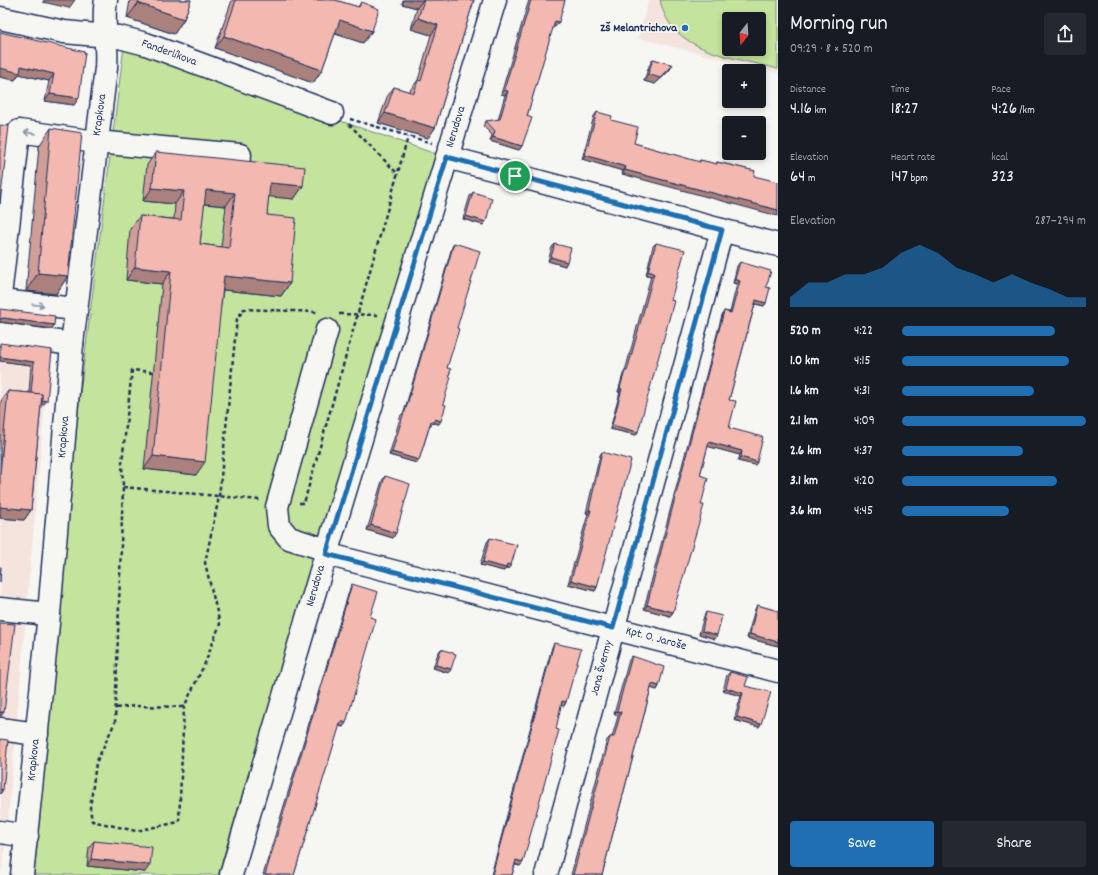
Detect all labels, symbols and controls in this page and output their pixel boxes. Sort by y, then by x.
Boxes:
text: Morning run [790,9,888,40]
north arrow [722,12,766,56]
map controls [722,12,766,160]
button: share [1044,13,1086,55]
place label: ZŠ Melantrichova [600,20,678,37]
marker: ZŠ Melantrichova [680,23,690,33]
street label: Fanderlíkova [139,35,199,71]
text: 09:29 · 8 × 520 m [790,40,873,59]
button: + [722,64,766,108]
text: Distance [790,82,826,98]
text: Time [891,82,909,98]
text: Pace [991,82,1011,98]
street label: Krapkova [89,93,111,137]
text: 4.16 [790,98,812,122]
text: 18:27 [891,98,918,122]
text: 4:26 [991,98,1017,122]
text: km [812,103,827,119]
text: /km [1017,103,1035,119]
street label: Nerudova [442,104,470,150]
button: − [722,116,766,160]
one-way arrow [24,129,37,137]
text: Elevation [790,150,828,166]
text: Heart rate [891,150,935,166]
text: kcal [991,150,1008,166]
pin [498,159,532,193]
icon: arrive [504,165,526,187]
text: 64 [790,166,805,190]
text: 147 [891,166,908,190]
text: 323 [991,166,1014,190]
text: m [805,171,815,187]
text: bpm [908,171,928,187]
text: Elevation [790,212,835,231]
text: 287–294 m [1035,212,1086,231]
one-way arrow [31,301,44,309]
text: 520 m [790,322,821,341]
text: 4:22 [854,322,873,341]
text: 1.0 km [790,352,819,371]
text: 4:15 [854,352,870,371]
text: 1.6 km [790,382,819,401]
text: 4:31 [854,382,870,401]
text: 2.1 km [790,412,818,431]
text: 4:09 [854,412,875,431]
street label: Krapkova [54,415,74,459]
text: 2.6 km [790,442,821,461]
text: 4:37 [854,442,872,461]
text: 3.1 km [790,472,818,491]
text: 4:20 [854,472,874,491]
text: 3.6 km [790,502,822,521]
text: 4:45 [854,502,873,521]
street label: Nerudova [302,563,330,609]
street label: Kpt. O. Jaroše [624,623,688,655]
street label: Jana Švermy [586,637,618,698]
street label: Krapkova [23,738,45,782]
button: Save [790,821,934,867]
button: Share [942,821,1086,867]

